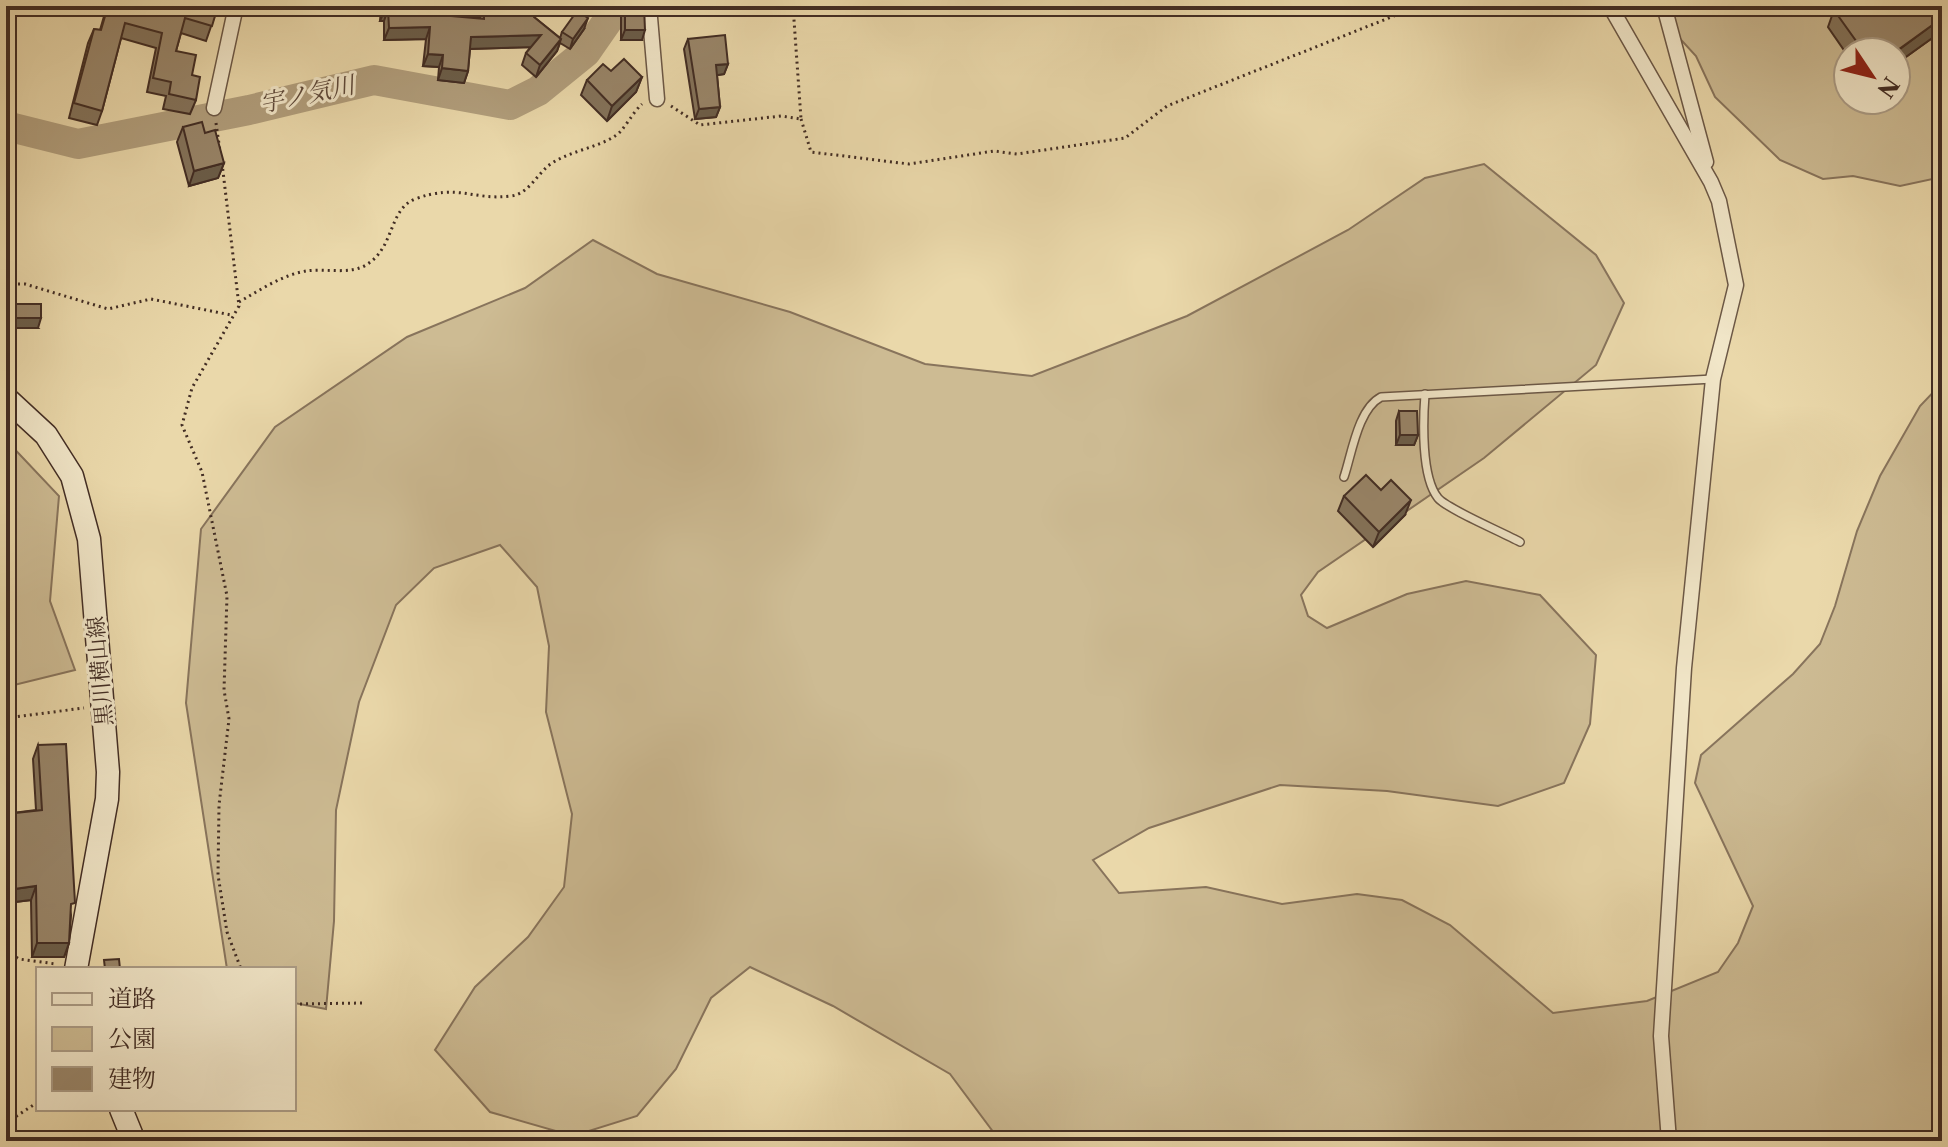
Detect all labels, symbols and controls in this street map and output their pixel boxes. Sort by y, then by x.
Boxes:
north arrow [1832,36,1912,116]
water label: 宇ノ気川 [257,69,360,118]
text: N [1871,72,1905,103]
street label: 黒川横山線 [82,615,118,727]
legend [36,967,296,1111]
text: 道路 [108,984,156,1013]
text: 公園 [108,1024,156,1053]
text: 建物 [108,1064,156,1093]

